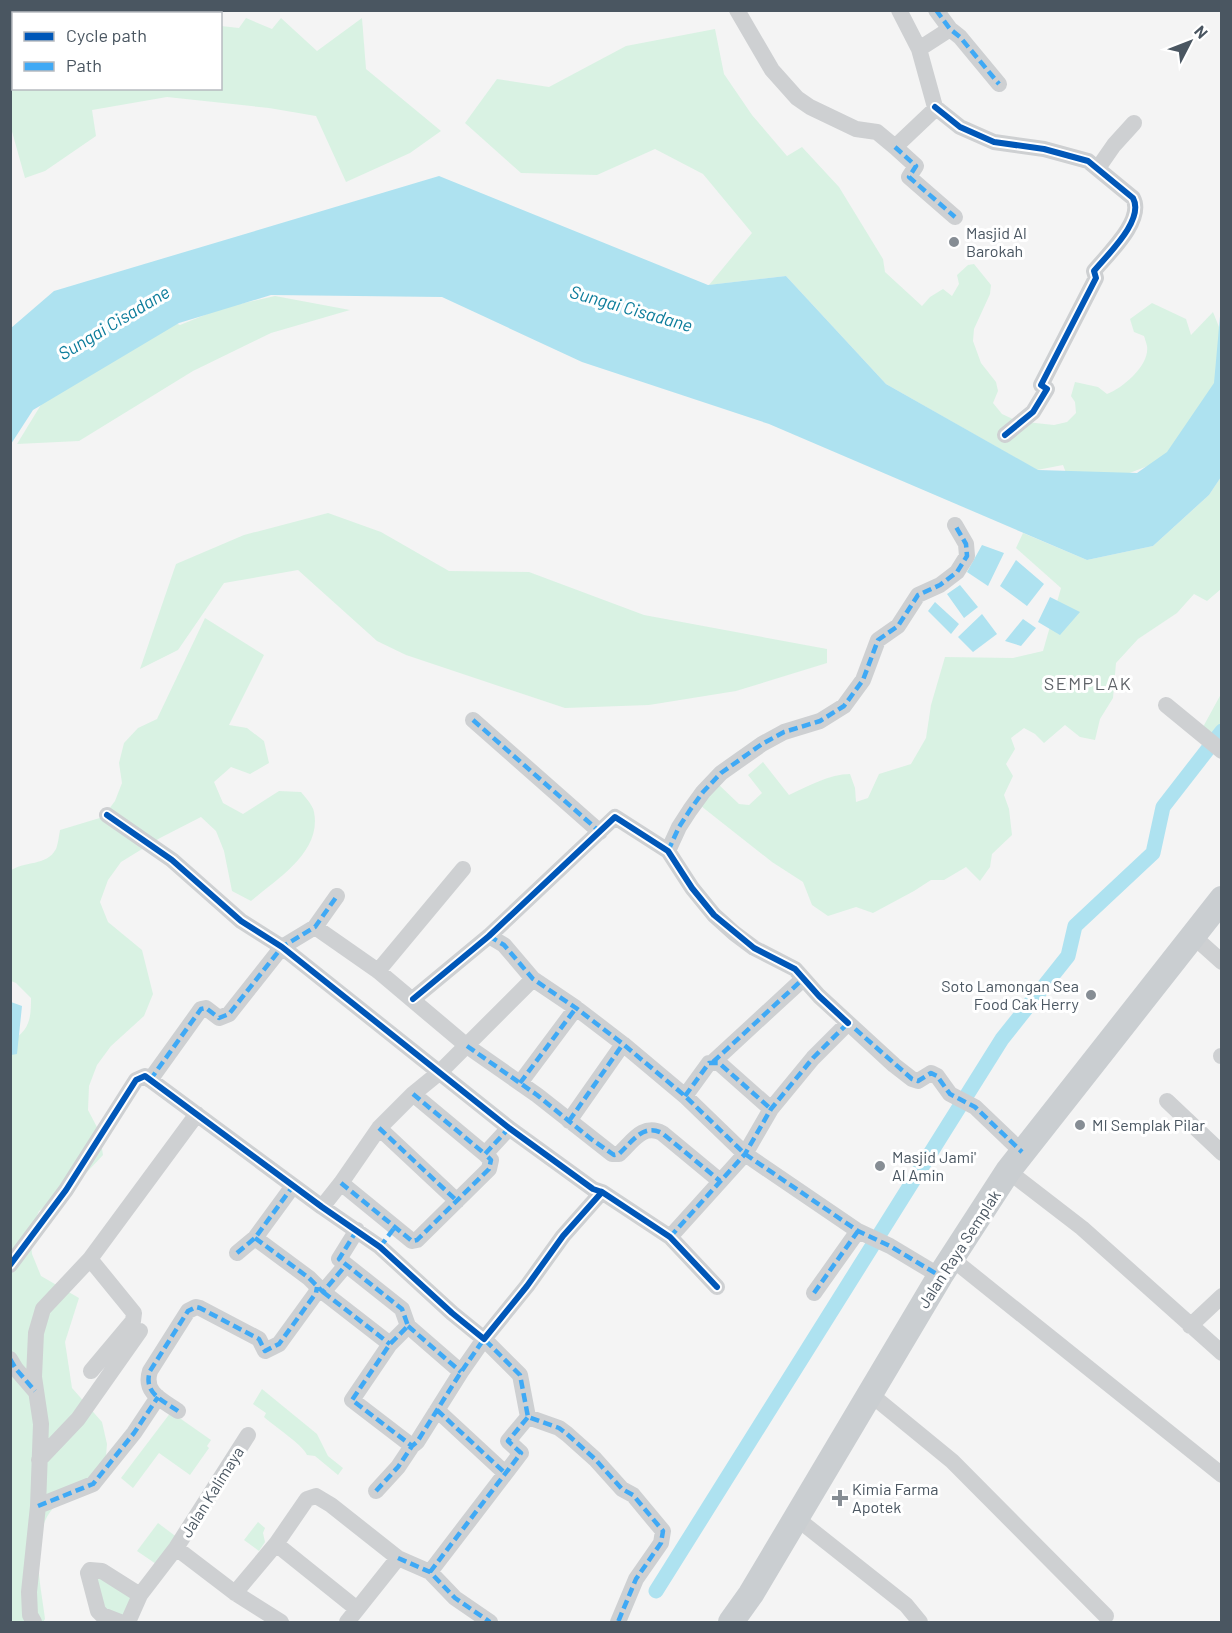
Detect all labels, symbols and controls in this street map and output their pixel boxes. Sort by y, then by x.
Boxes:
legend [12,12,222,90]
north arrow [1160,12,1220,72]
text: N [1191,21,1212,42]
text: Cycle path [66,24,147,46]
text: Path [66,54,102,76]
place label: Masjid Al Barokah [966,223,1027,260]
marker: Masjid Al Barokah [947,235,961,249]
water label: Sungai Cisadane [54,280,173,364]
water label: Sungai Cisadane [567,280,695,336]
district label: SEMPLAK [1044,672,1132,694]
place label: Soto Lamongan Sea Food Cak Herry [941,976,1080,1013]
marker: Soto Lamongan Sea Food Cak Herry [1084,988,1098,1002]
place label: MI Semplak Pilar [1092,1115,1205,1134]
marker: MI Semplak Pilar [1073,1118,1087,1132]
place label: Masjid Jami' Al Amin [892,1147,976,1184]
marker: Masjid Jami' Al Amin [873,1159,887,1173]
street label: Jalan Raya Semplak [913,1186,1004,1312]
street label: Jalan Kalimaya [176,1443,247,1541]
place label: Kimia Farma Apotek [852,1479,939,1516]
marker: Kimia Farma Apotek [833,1491,847,1505]

